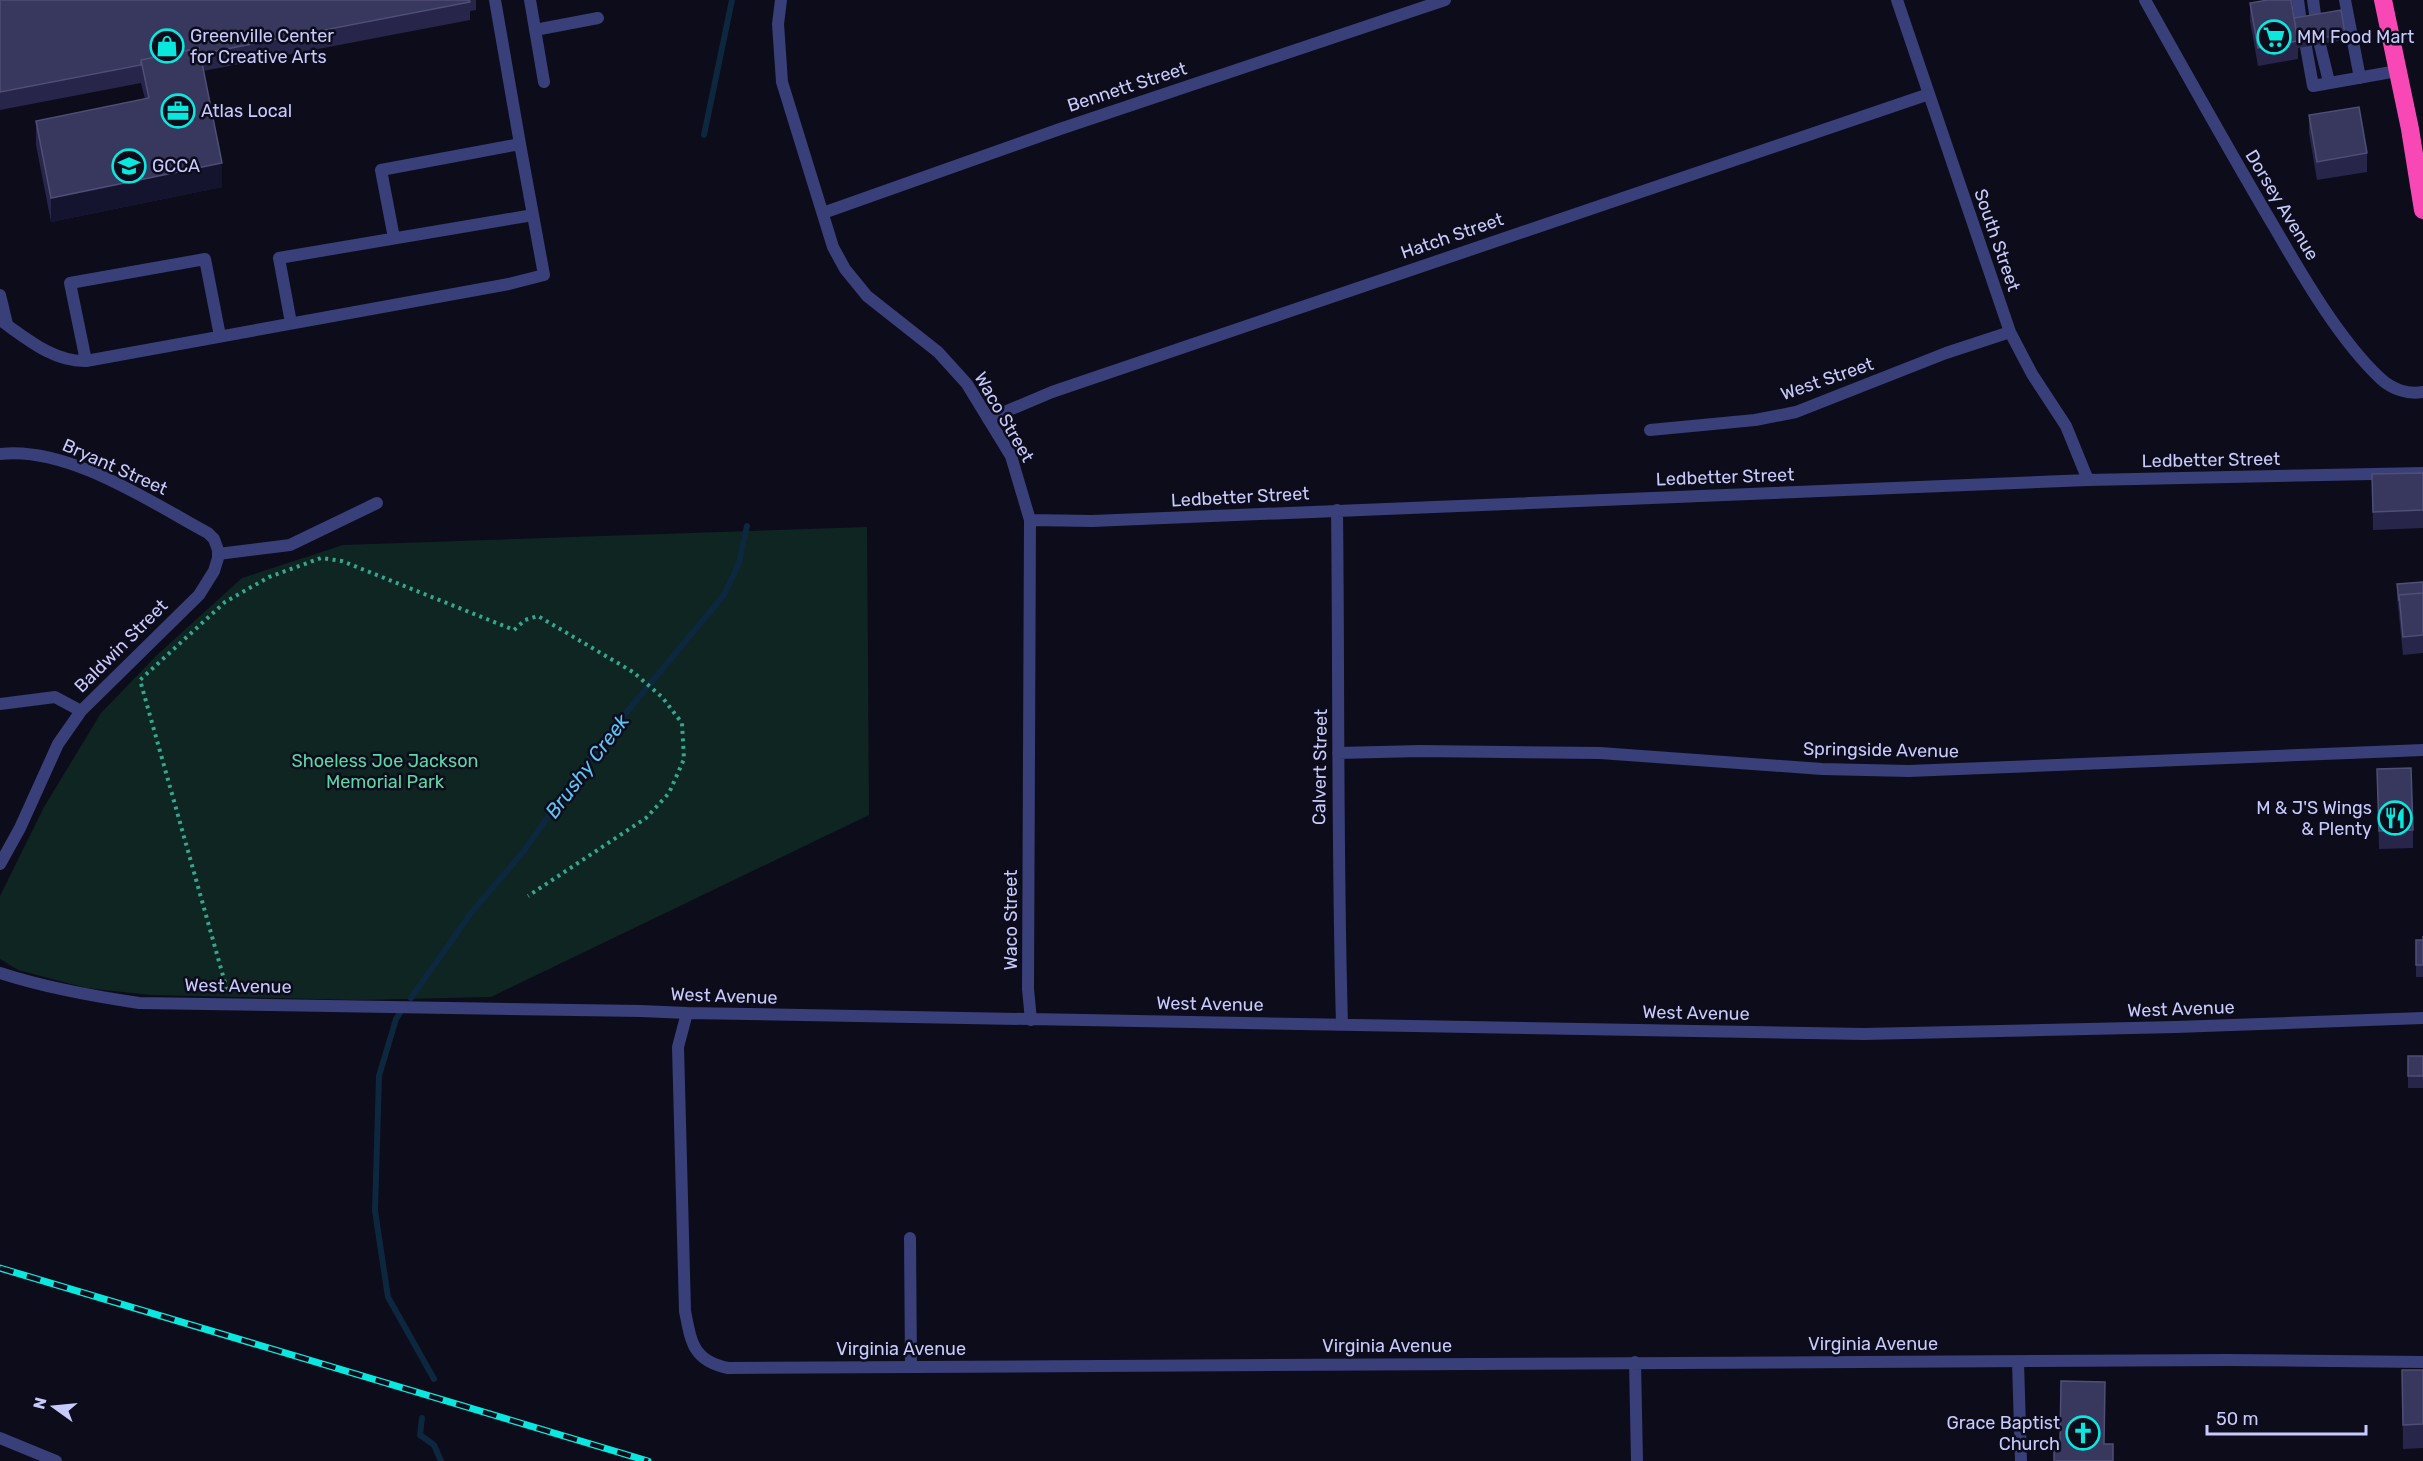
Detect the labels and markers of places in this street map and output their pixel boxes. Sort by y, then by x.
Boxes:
supermarket icon: MM Food Mart [2256,19,2292,55]
place label: Greenville Center for Creative Arts [190,25,334,68]
place label: MM Food Mart [2297,26,2414,48]
shop icon: Greenville Center for Creative Arts [149,28,185,64]
office icon: Atlas Local [160,93,196,129]
place label: Atlas Local [201,100,292,122]
school or university icon: GCCA [111,148,147,184]
place label: GCCA [152,155,200,177]
place label: M & J'S Wings & Plenty [2256,797,2372,840]
restaurant icon: M & J'S Wings & Plenty [2377,800,2413,836]
place label: Grace Baptist Church [1947,1412,2060,1455]
church icon: Grace Baptist Church [2065,1415,2101,1451]

